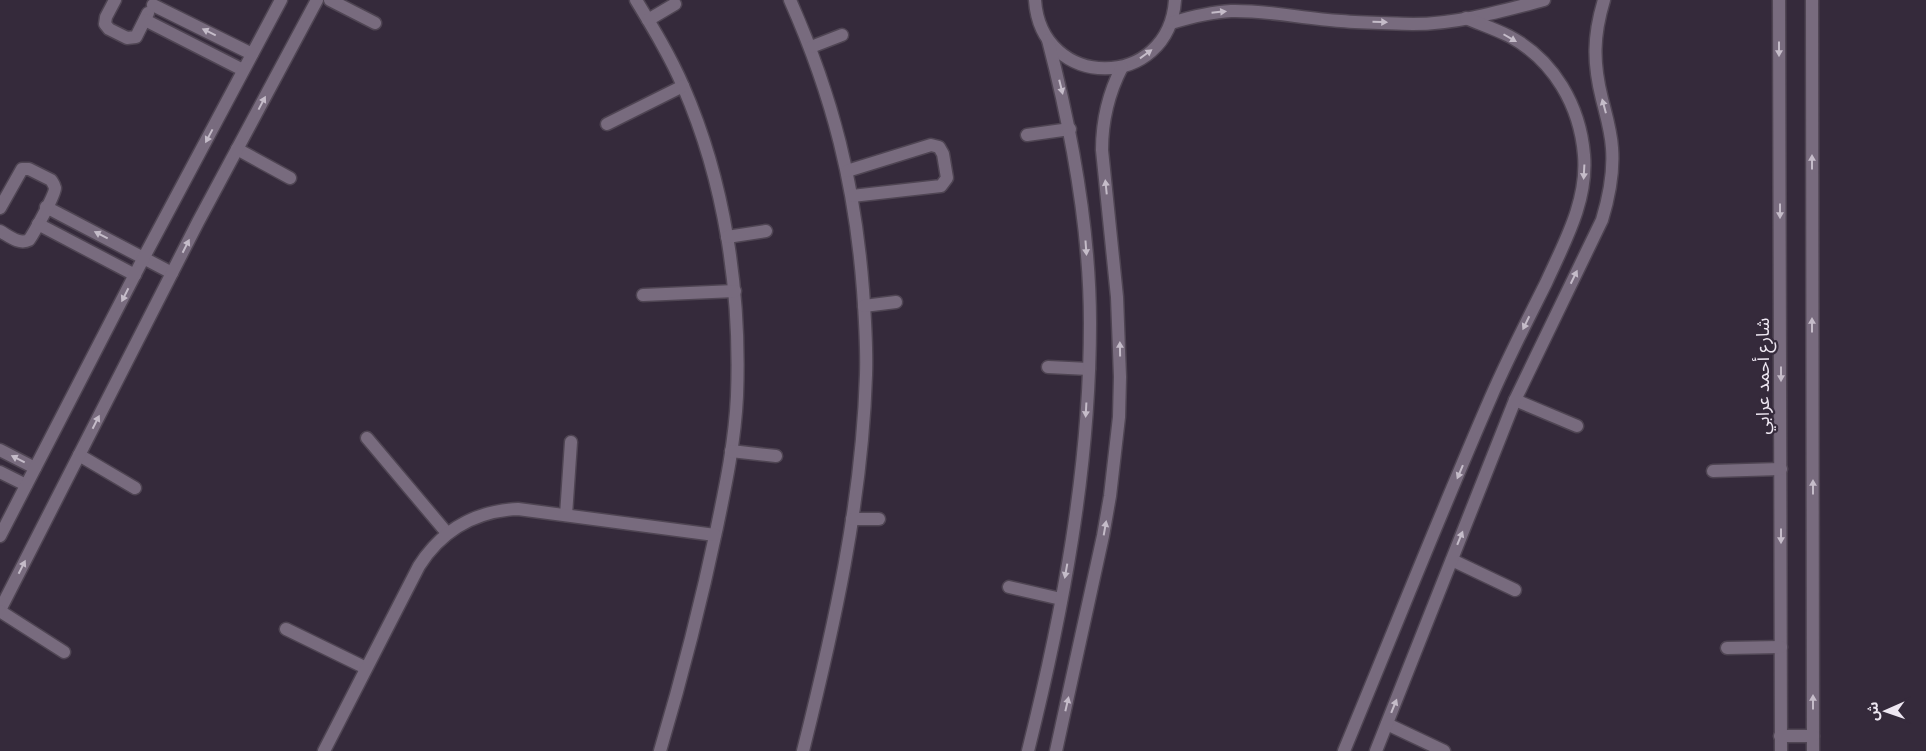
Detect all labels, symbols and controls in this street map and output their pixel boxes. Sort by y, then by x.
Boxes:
one-way arrow [1211,8,1227,16]
one-way arrow [1373,19,1389,27]
one-way arrow [201,28,216,36]
one-way arrow [1503,34,1518,42]
one-way arrow [1775,41,1783,57]
one-way arrow [1139,49,1152,60]
one-way arrow [1057,80,1065,95]
one-way arrow [258,96,267,109]
one-way arrow [1599,98,1607,113]
one-way arrow [204,129,213,142]
one-way arrow [1808,154,1816,170]
one-way arrow [1580,165,1588,181]
one-way arrow [1102,178,1110,194]
one-way arrow [1776,203,1784,219]
one-way arrow [93,231,108,239]
one-way arrow [182,239,190,253]
one-way arrow [1083,240,1091,256]
one-way arrow [1570,270,1578,284]
one-way arrow [121,288,129,302]
one-way arrow [1522,316,1530,330]
one-way arrow [1808,317,1816,333]
street label: شارع أحمد عرابي [1752,318,1777,434]
one-way arrow [1115,340,1123,356]
one-way arrow [1777,366,1785,382]
one-way arrow [1082,402,1090,418]
one-way arrow [92,415,100,429]
one-way arrow [10,455,25,463]
one-way arrow [1456,464,1463,479]
one-way arrow [1809,479,1817,495]
one-way arrow [1101,519,1109,535]
one-way arrow [1777,528,1785,544]
one-way arrow [1457,531,1465,545]
one-way arrow [18,559,26,574]
one-way arrow [1062,563,1070,579]
north arrow [1861,686,1911,736]
one-way arrow [1809,694,1817,710]
one-way arrow [1063,696,1071,711]
one-way arrow [1390,698,1398,713]
text: ش [1865,702,1882,721]

